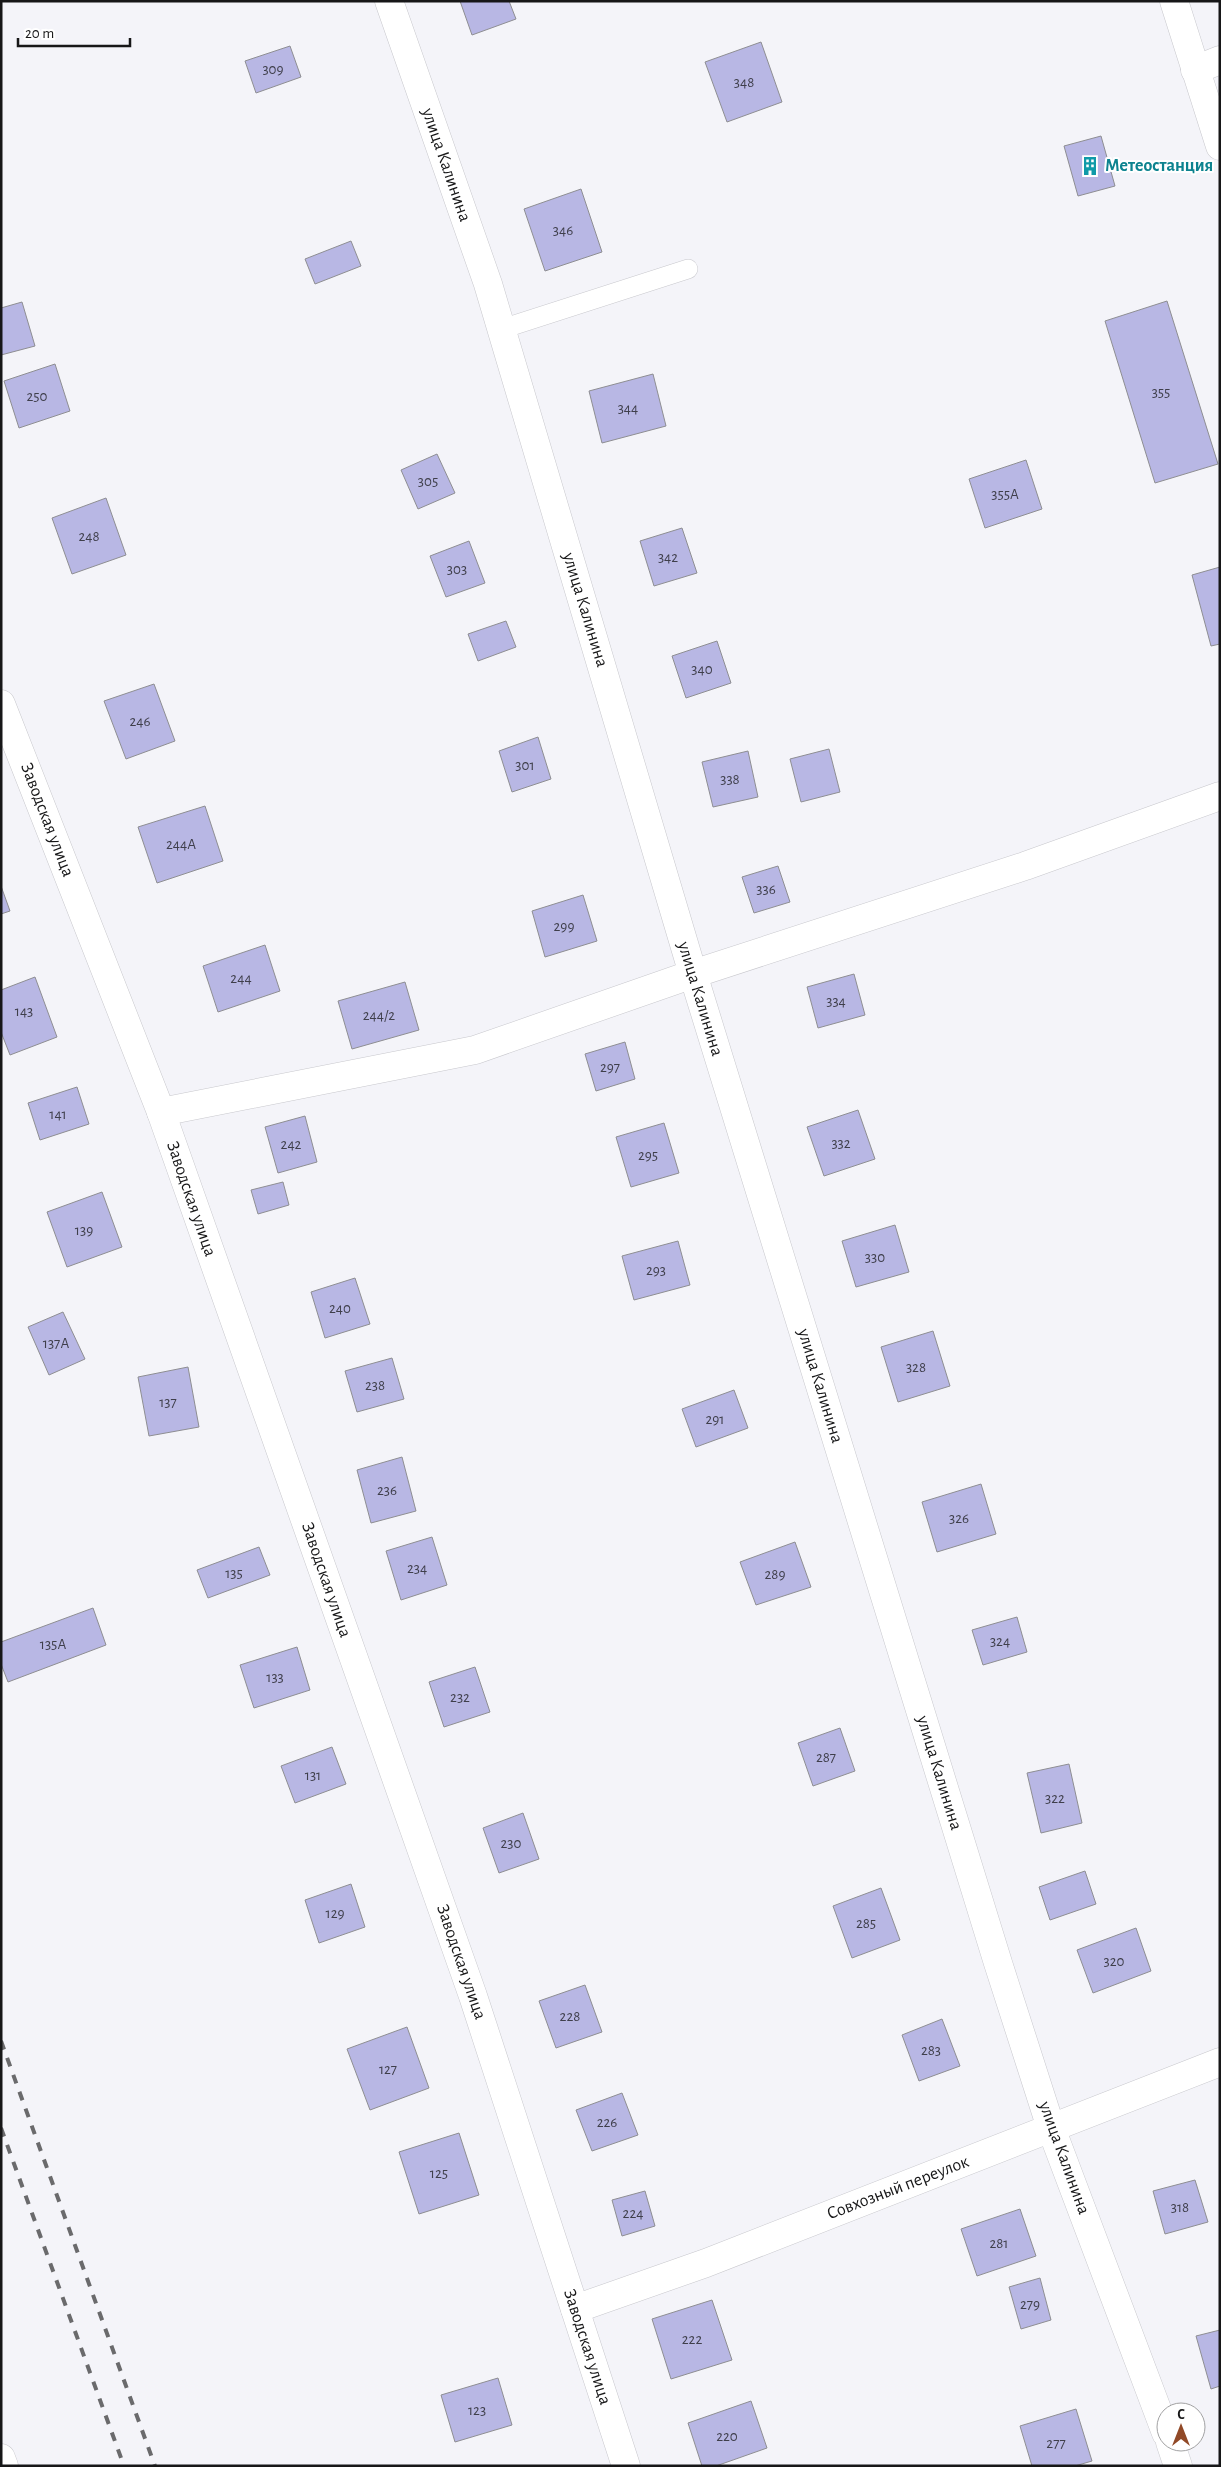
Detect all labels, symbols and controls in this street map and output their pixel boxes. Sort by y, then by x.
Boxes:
scale bar [18,15,130,47]
text: 20 m [25,26,54,41]
house number: 309 [262,62,284,77]
house number: 348 [734,75,754,90]
street label: улица Калинина [418,105,474,224]
building icon: Метеостанция [1079,155,1101,177]
place label: Метеостанция [1105,157,1213,175]
house number: 346 [553,223,573,238]
house number: 355 [1152,385,1170,400]
house number: 250 [26,389,48,404]
house number: 344 [618,401,638,416]
house number: 305 [418,474,438,489]
house number: 355А [991,487,1019,502]
house number: 248 [78,529,100,544]
street label: улица Калинина [559,550,611,669]
house number: 342 [658,550,678,565]
house number: 303 [447,562,467,577]
house number: 340 [691,662,713,677]
house number: 246 [129,714,151,729]
house number: 301 [515,758,535,773]
street label: Заводская улица [17,761,77,879]
house number: 338 [720,772,740,787]
house number: 244А [166,837,196,852]
house number: 336 [756,882,776,897]
house number: 299 [554,919,574,934]
street label: улица Калинина [674,939,726,1058]
house number: 244 [230,971,252,986]
house number: 334 [826,994,846,1009]
house number: 143 [15,1004,33,1019]
house number: 244/2 [363,1008,395,1023]
house number: 297 [600,1060,620,1075]
house number: 141 [49,1107,67,1122]
house number: 332 [831,1136,851,1151]
house number: 242 [281,1137,302,1152]
street label: Заводская улица [163,1139,219,1259]
house number: 295 [638,1148,658,1163]
house number: 139 [75,1223,93,1238]
house number: 330 [865,1250,885,1265]
house number: 293 [646,1263,666,1278]
house number: 240 [329,1301,351,1316]
street label: улица Калинина [794,1326,846,1445]
house number: 137А [43,1336,69,1351]
house number: 328 [906,1360,926,1375]
house number: 238 [365,1378,385,1393]
house number: 137 [159,1395,177,1410]
house number: 291 [705,1412,725,1427]
house number: 236 [377,1483,397,1498]
house number: 326 [949,1511,969,1526]
street label: Заводская улица [298,1520,354,1640]
house number: 234 [407,1561,427,1576]
house number: 135 [225,1566,243,1581]
house number: 289 [765,1567,786,1582]
house number: 324 [990,1634,1010,1649]
house number: 135А [40,1637,66,1652]
house number: 133 [266,1670,284,1685]
house number: 232 [450,1690,470,1705]
street label: улица Калинина [913,1713,965,1832]
house number: 287 [816,1750,836,1765]
house number: 131 [305,1768,321,1783]
house number: 322 [1045,1791,1065,1806]
house number: 230 [501,1836,522,1851]
street label: Заводская улица [433,1902,489,2022]
house number: 129 [325,1906,345,1921]
house number: 285 [856,1916,876,1931]
house number: 320 [1104,1954,1125,1969]
house number: 228 [560,2009,580,2024]
house number: 283 [921,2043,941,2058]
house number: 127 [379,2062,397,2077]
street label: улица Калинина [1035,2098,1093,2217]
house number: 226 [597,2115,617,2130]
street label: Совхозный переулок [825,2152,972,2223]
house number: 125 [430,2166,448,2181]
house number: 318 [1171,2200,1189,2215]
house number: 224 [623,2206,643,2221]
house number: 281 [989,2236,1009,2251]
street label: Заводская улица [560,2287,614,2407]
house number: 279 [1020,2297,1040,2312]
house number: 222 [682,2332,702,2347]
north arrow [1156,2402,1206,2452]
house number: 123 [468,2403,486,2418]
text: С [1177,2408,1185,2422]
house number: 220 [716,2429,738,2444]
house number: 277 [1046,2436,1066,2451]

